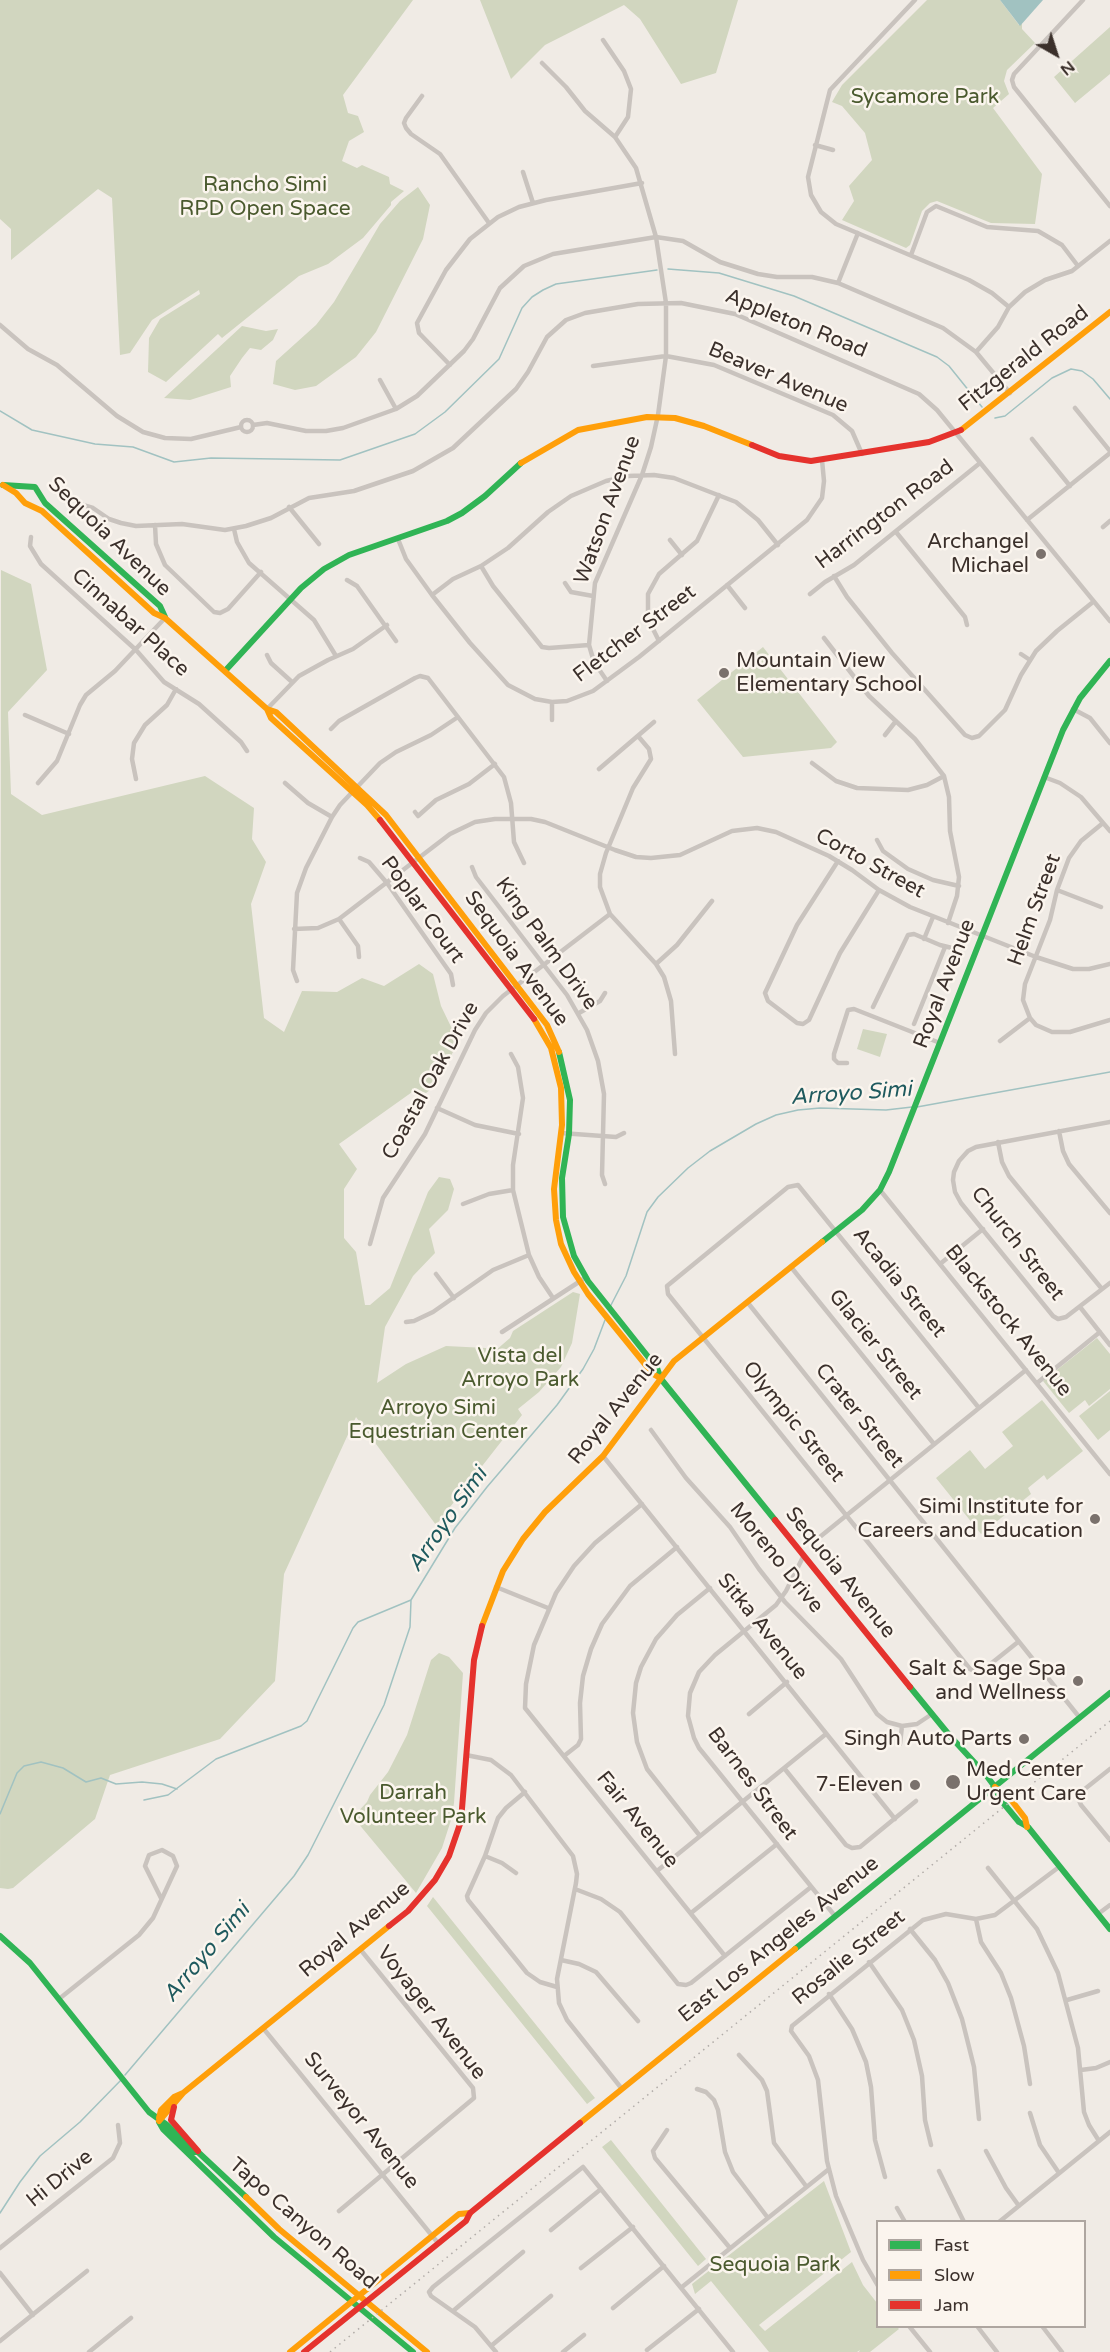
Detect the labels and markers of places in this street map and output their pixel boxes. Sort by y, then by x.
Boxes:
place label: Archangel Michael [927,529,1029,579]
marker: Archangel Michael [1034,547,1048,561]
place label: Mountain View Elementary School [736,648,923,698]
marker: Mountain View Elementary School [717,666,731,680]
place label: Simi Institute for Careers and Education [858,1494,1083,1544]
marker: Simi Institute for Careers and Education [1088,1512,1102,1526]
place label: Salt & Sage Spa and Wellness [909,1656,1066,1706]
marker: Salt & Sage Spa and Wellness [1071,1674,1085,1688]
place label: Singh Auto Parts [844,1726,1012,1752]
marker: Singh Auto Parts [1017,1732,1031,1746]
place label: Med Center Urgent Care [966,1757,1086,1807]
place label: 7-Eleven [816,1772,903,1798]
marker: Med Center Urgent Care [944,1773,962,1791]
marker: 7-Eleven [908,1778,922,1792]

